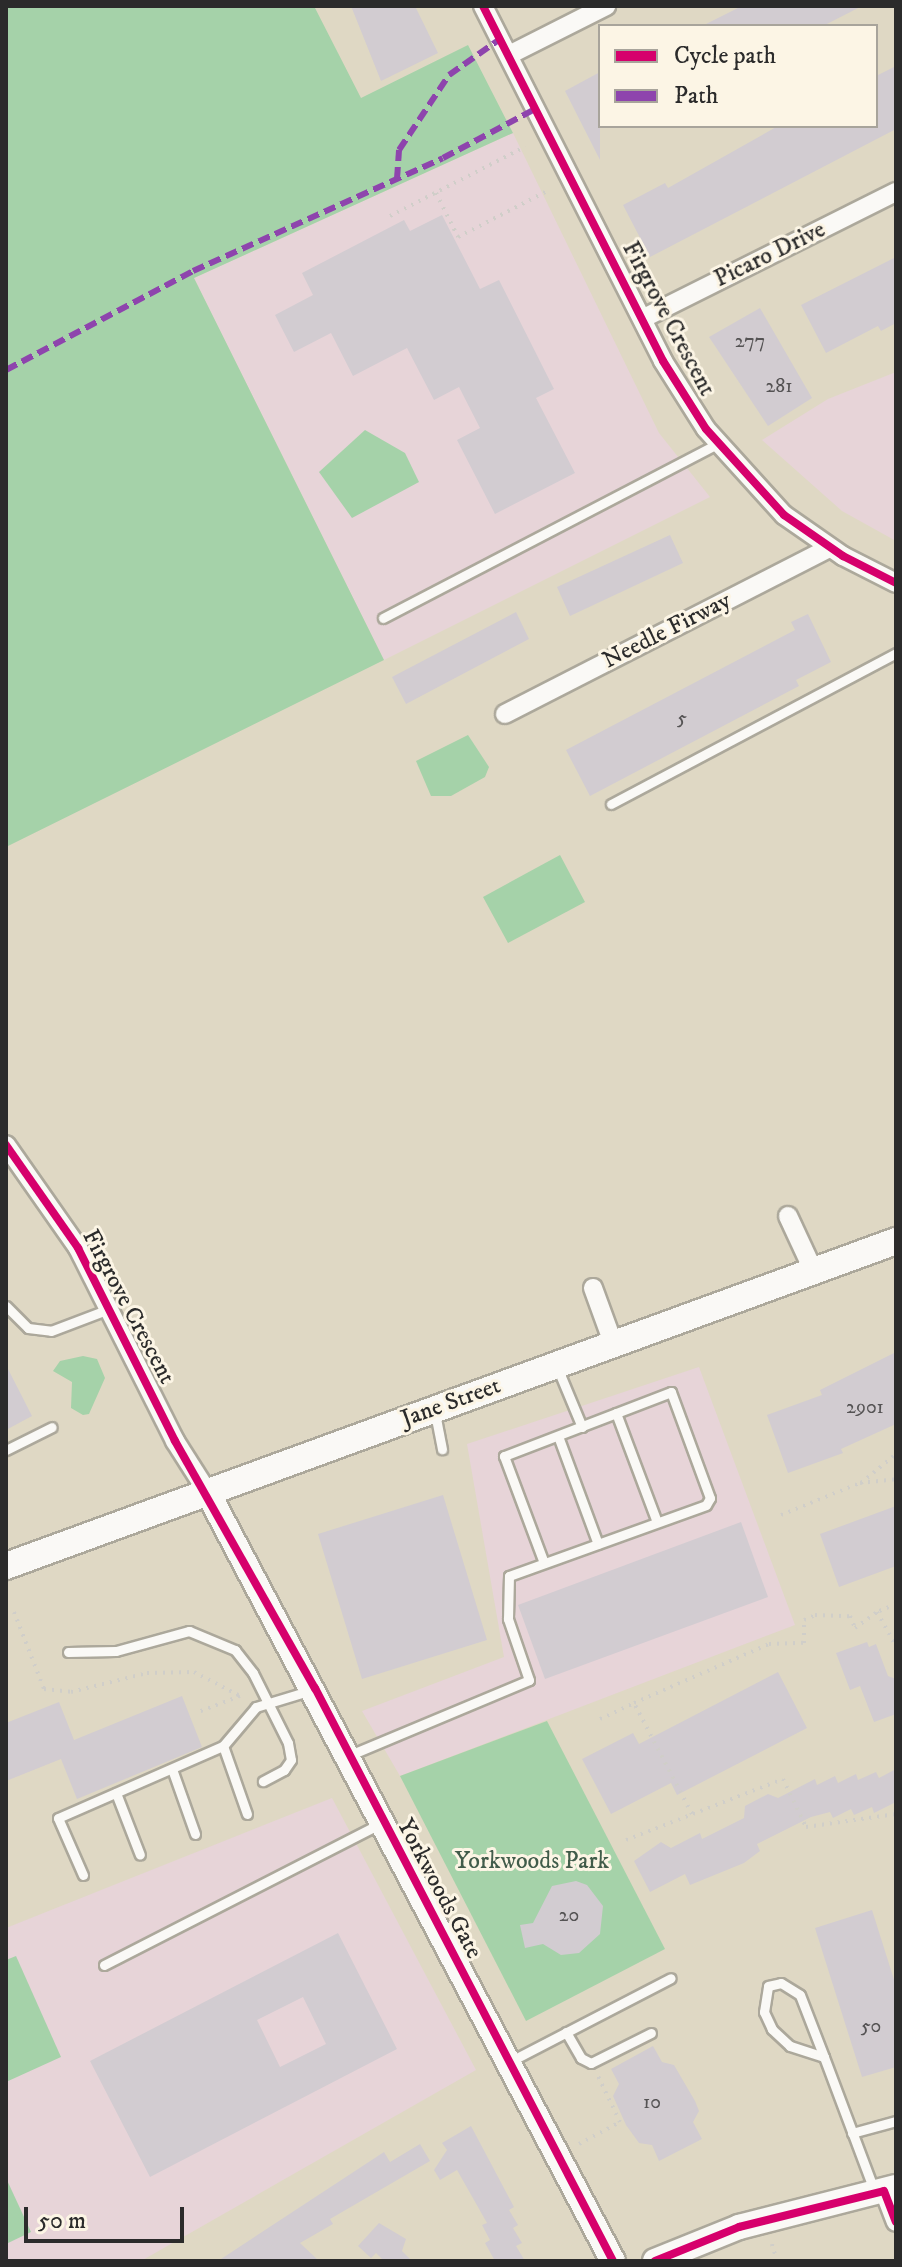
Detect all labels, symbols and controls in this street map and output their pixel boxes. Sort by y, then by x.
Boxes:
legend [598,24,878,128]
text: Cycle path [674,41,776,71]
text: Path [674,81,718,111]
street label: Picaro Drive [710,216,830,294]
street label: Firgrove Crescent [615,237,721,401]
house number: 277 [735,329,765,353]
house number: 281 [765,374,793,398]
street label: Needle Firway [598,586,736,676]
house number: 5 [677,706,687,730]
street label: Firgrove Crescent [75,1225,181,1389]
street label: Jane Street [397,1372,505,1434]
house number: 2901 [846,1395,884,1419]
street label: Yorkwoods Gate [390,1814,488,1964]
park label: Yorkwoods Park [455,1848,609,1876]
house number: 20 [559,1903,579,1927]
house number: 50 [861,2014,881,2038]
house number: 10 [643,2090,661,2114]
scale bar [28,2191,188,2241]
text: 50 m [38,2206,86,2236]

